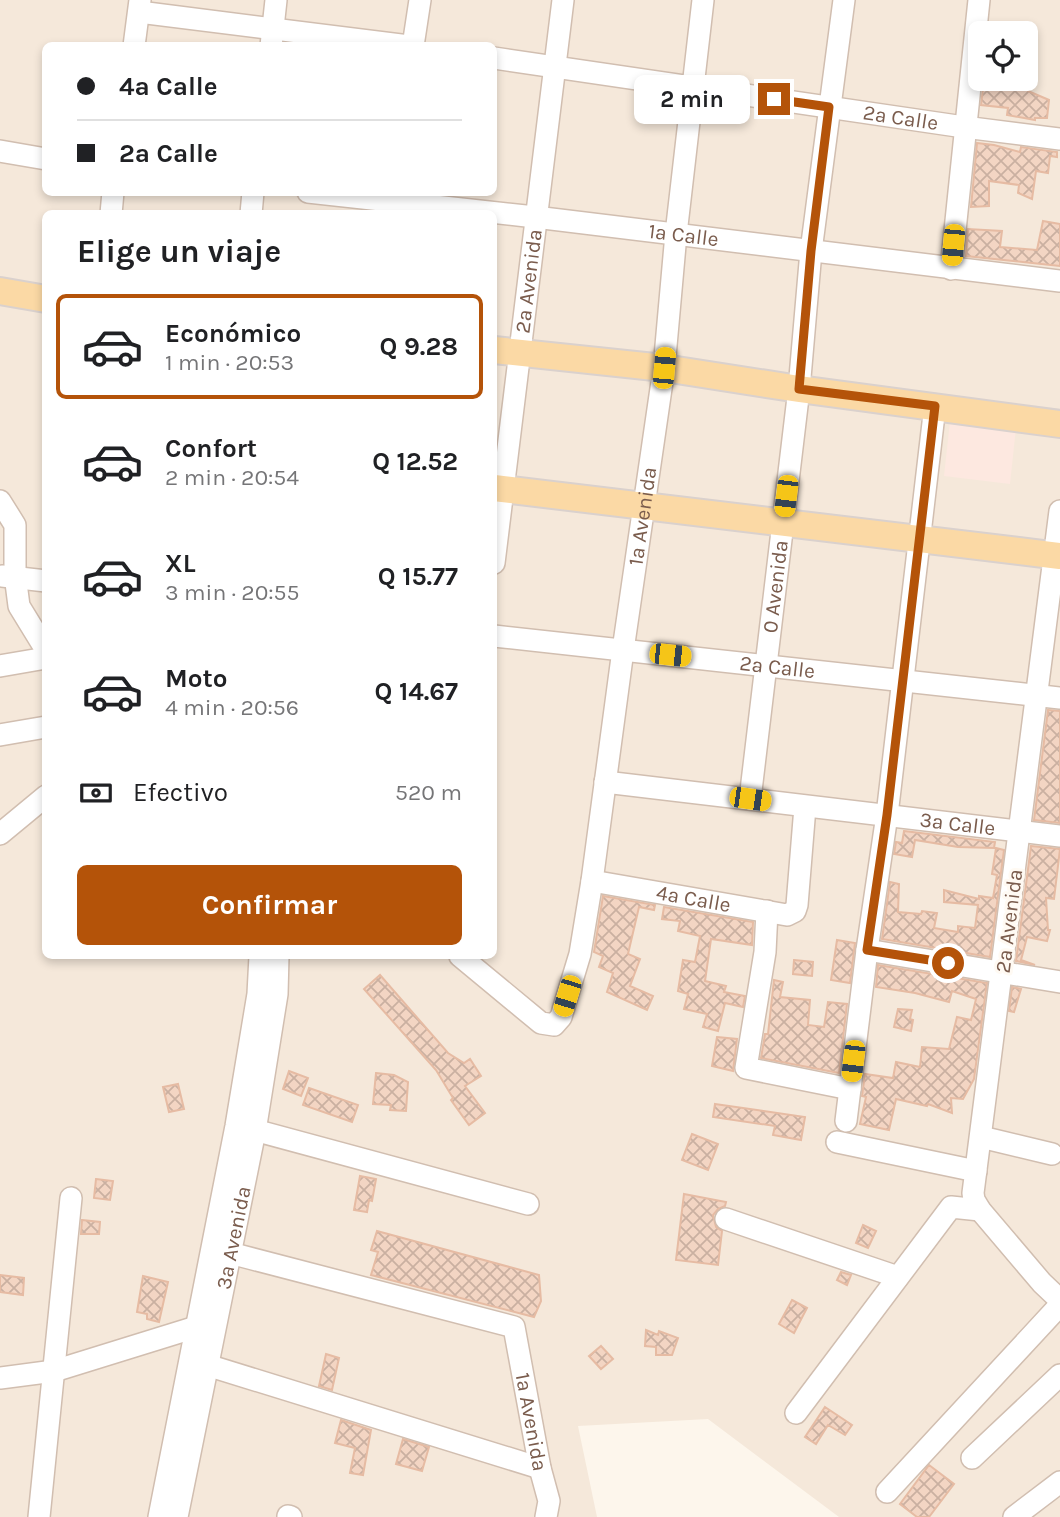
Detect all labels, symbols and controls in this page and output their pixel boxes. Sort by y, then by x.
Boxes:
map controls [968,21,1038,91]
button: locate [968,21,1038,91]
text: 4a Calle [119,71,218,102]
callout: 2 min [634,74,750,124]
route end [758,83,790,115]
text: 2 min [660,86,724,113]
street label: 2a Calle [861,100,940,135]
text: 2a Calle [119,138,218,169]
street label: 1a Calle [647,219,720,251]
car [941,223,966,267]
street label: 2a Avenida [510,228,547,335]
text: Elige un viaje [77,233,281,270]
icon: car [81,315,144,378]
text: Económico [165,318,301,349]
text: Q 9.28 [380,331,458,362]
car [652,346,677,390]
text: 1 min · 20:53 [165,349,294,376]
icon: car [81,430,144,493]
text: Confort [165,433,257,464]
text: Q 12.52 [372,446,458,477]
text: 2 min · 20:54 [165,464,299,491]
street label: 1a Avenida [623,465,661,567]
car [774,474,799,518]
street label: 0 Avenida [758,539,793,634]
icon: car [81,545,144,608]
text: XL [165,548,196,579]
text: Q 15.77 [378,561,458,592]
text: 3 min · 20:55 [165,579,300,606]
car [649,642,692,668]
street label: 2a Calle [738,651,816,683]
icon: car [81,660,144,723]
text: Moto [165,663,227,694]
text: Q 14.67 [375,676,458,707]
text: 4 min · 20:56 [165,694,299,721]
icon: cash [77,774,115,812]
text: Efectivo [133,777,228,808]
text: 520 m [395,779,462,806]
car [728,786,773,812]
street label: 3a Calle [918,807,997,840]
button: Confirmar [77,865,462,945]
street label: 2a Avenida [991,868,1027,974]
street label: 4a Calle [654,880,733,917]
route start [932,947,964,979]
car [551,973,584,1019]
car [841,1039,866,1083]
street label: 3a Avenida [211,1184,256,1291]
street label: 1a Avenida [511,1371,552,1473]

